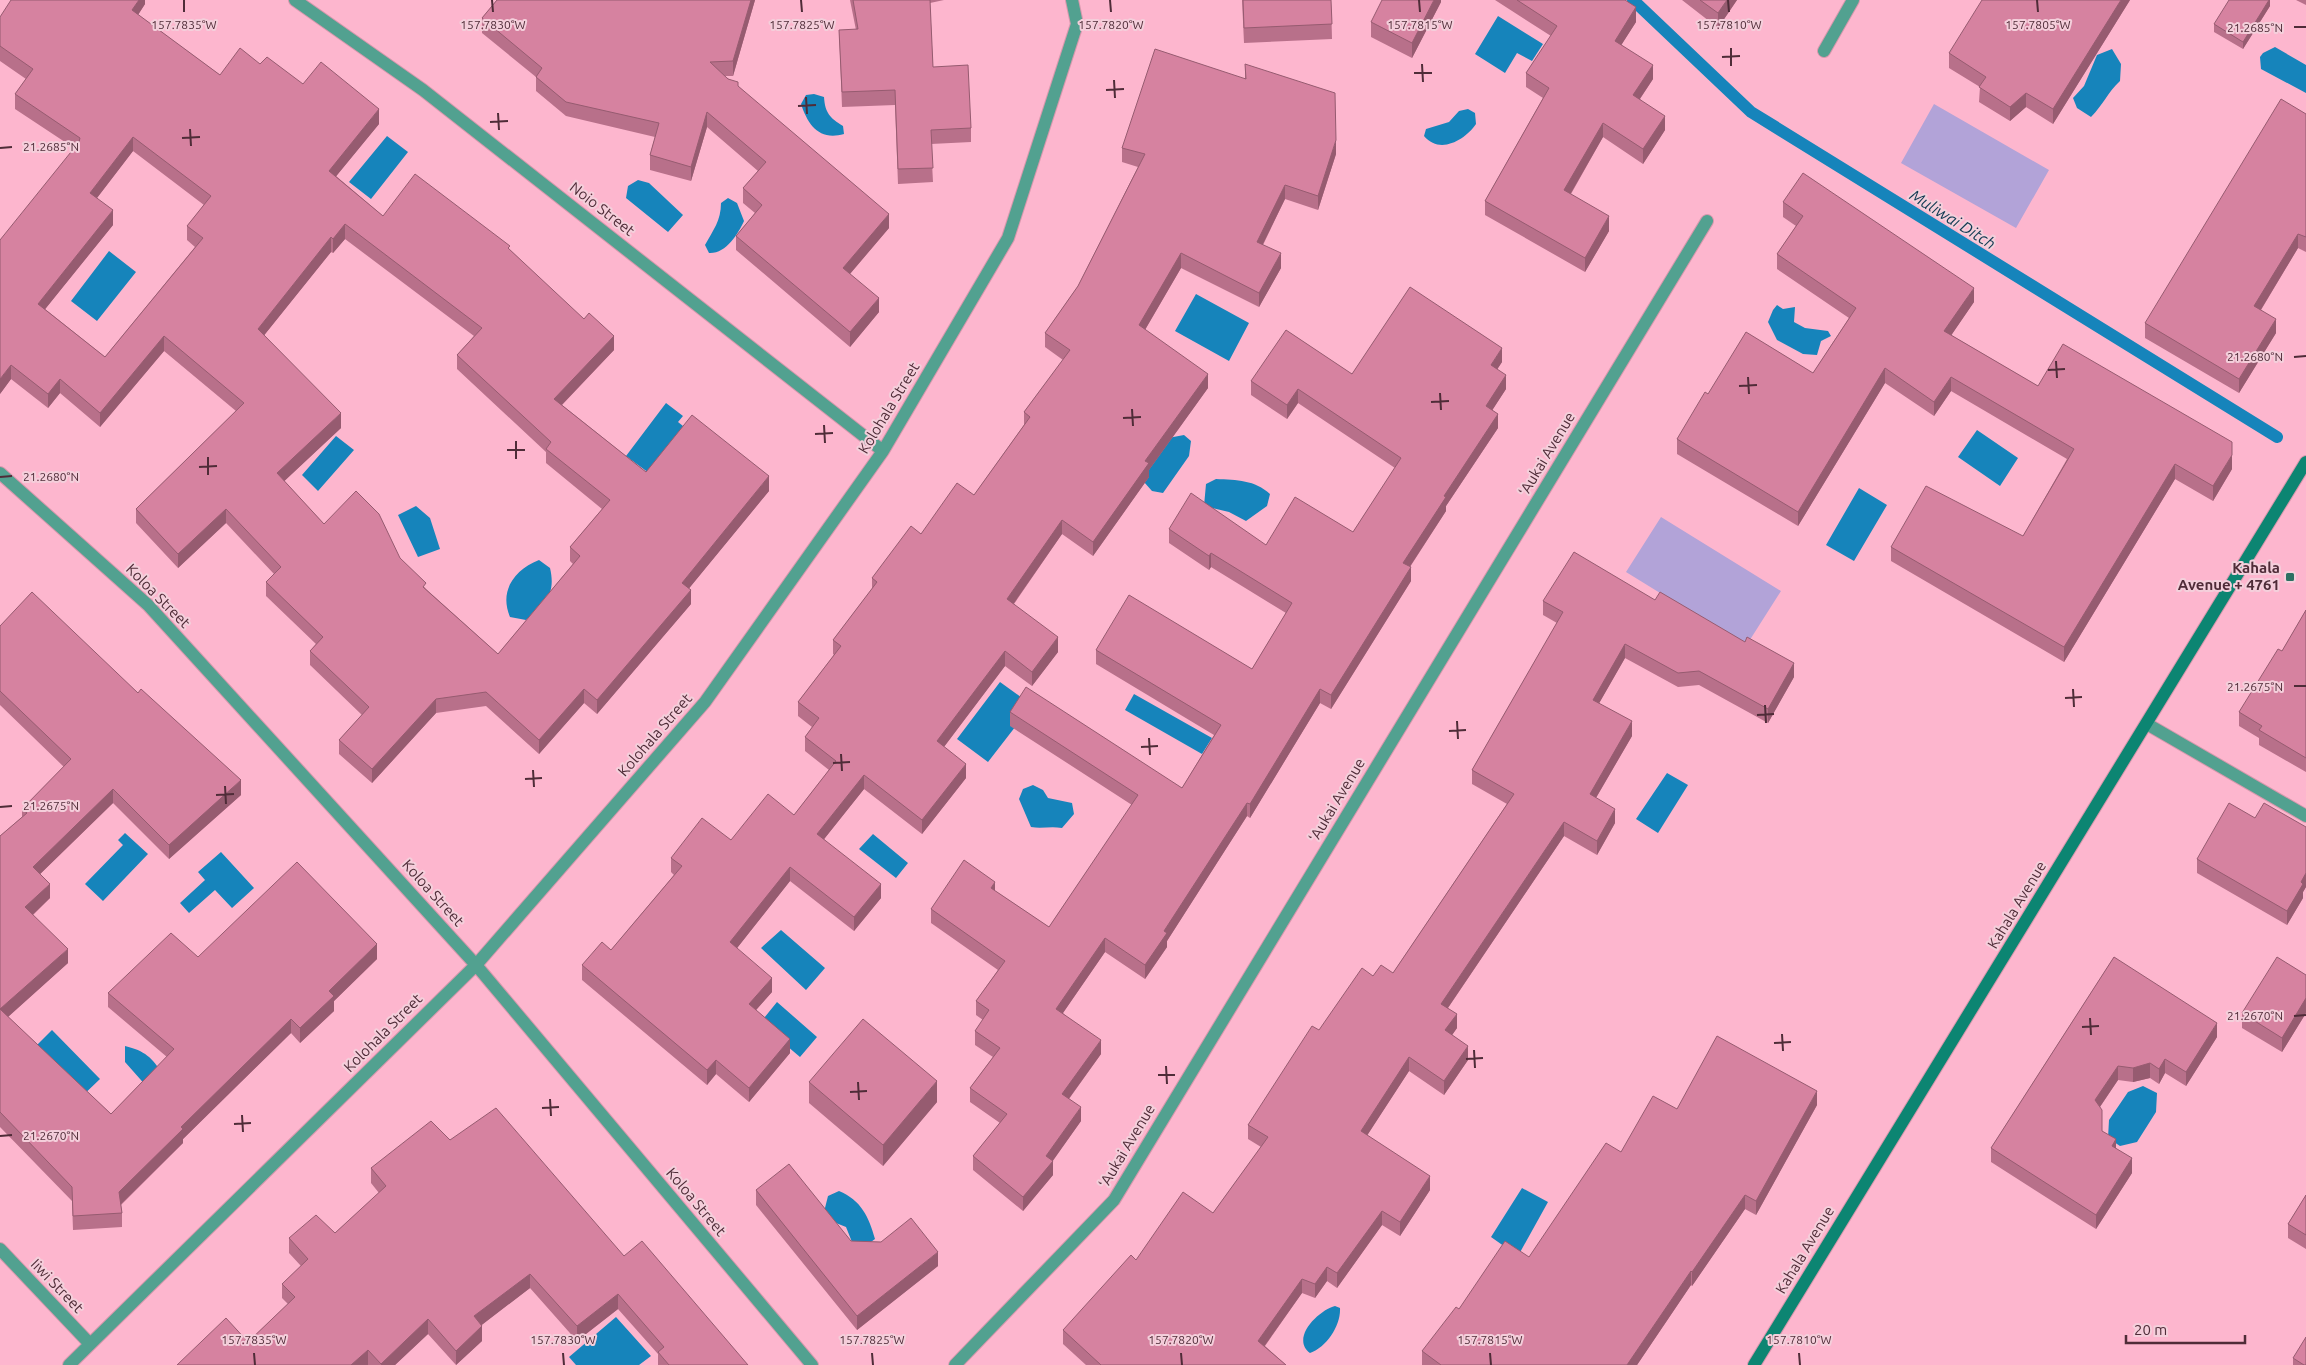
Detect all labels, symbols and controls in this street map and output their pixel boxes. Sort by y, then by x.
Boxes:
text: 157.7835°W [151,18,217,31]
text: 157.7830°W [460,18,526,31]
text: 157.7825°W [769,18,835,31]
text: 157.7820°W [1078,18,1144,31]
text: 157.7815°W [1387,18,1453,31]
text: 157.7810°W [1696,18,1762,31]
text: 157.7805°W [2005,18,2071,31]
text: 21.2685°N [2227,21,2283,34]
text: 21.2685°N [23,140,79,153]
street label: Noio Street [567,178,638,239]
water label: Muliwai Ditch [1907,186,1999,252]
text: 21.2680°N [2227,350,2283,363]
street label: Kolohala Street [855,359,923,457]
street label: ʻAukai Avenue [1515,409,1578,499]
text: 21.2680°N [23,470,79,483]
place label: Kahala Avenue + 4761 [2178,559,2280,593]
street label: Koloa Street [123,560,194,631]
marker: Kahala Avenue + 4761 [2284,571,2296,583]
text: 21.2675°N [2227,680,2283,693]
street label: Kolohala Street [614,690,695,779]
street label: ʻAukai Avenue [1305,755,1368,845]
text: 21.2675°N [23,799,79,812]
street label: Koloa Street [399,856,468,929]
street label: Kahala Avenue [1984,858,2049,951]
street label: Kolohala Street [340,990,425,1075]
text: 21.2670°N [2227,1009,2283,1022]
street label: ʻAukai Avenue [1095,1101,1158,1191]
text: 21.2670°N [23,1129,79,1142]
street label: Koloa Street [663,1164,730,1239]
street label: Kahala Avenue [1772,1203,1837,1296]
street label: Iiwi Street [28,1255,87,1316]
scale bar [2126,1312,2245,1344]
text: 20 m [2134,1321,2167,1338]
text: 157.7835°W [221,1333,287,1346]
text: 157.7830°W [530,1333,596,1346]
text: 157.7825°W [839,1333,905,1346]
text: 157.7820°W [1148,1333,1214,1346]
text: 157.7815°W [1457,1333,1523,1346]
text: 157.7810°W [1766,1333,1832,1346]

